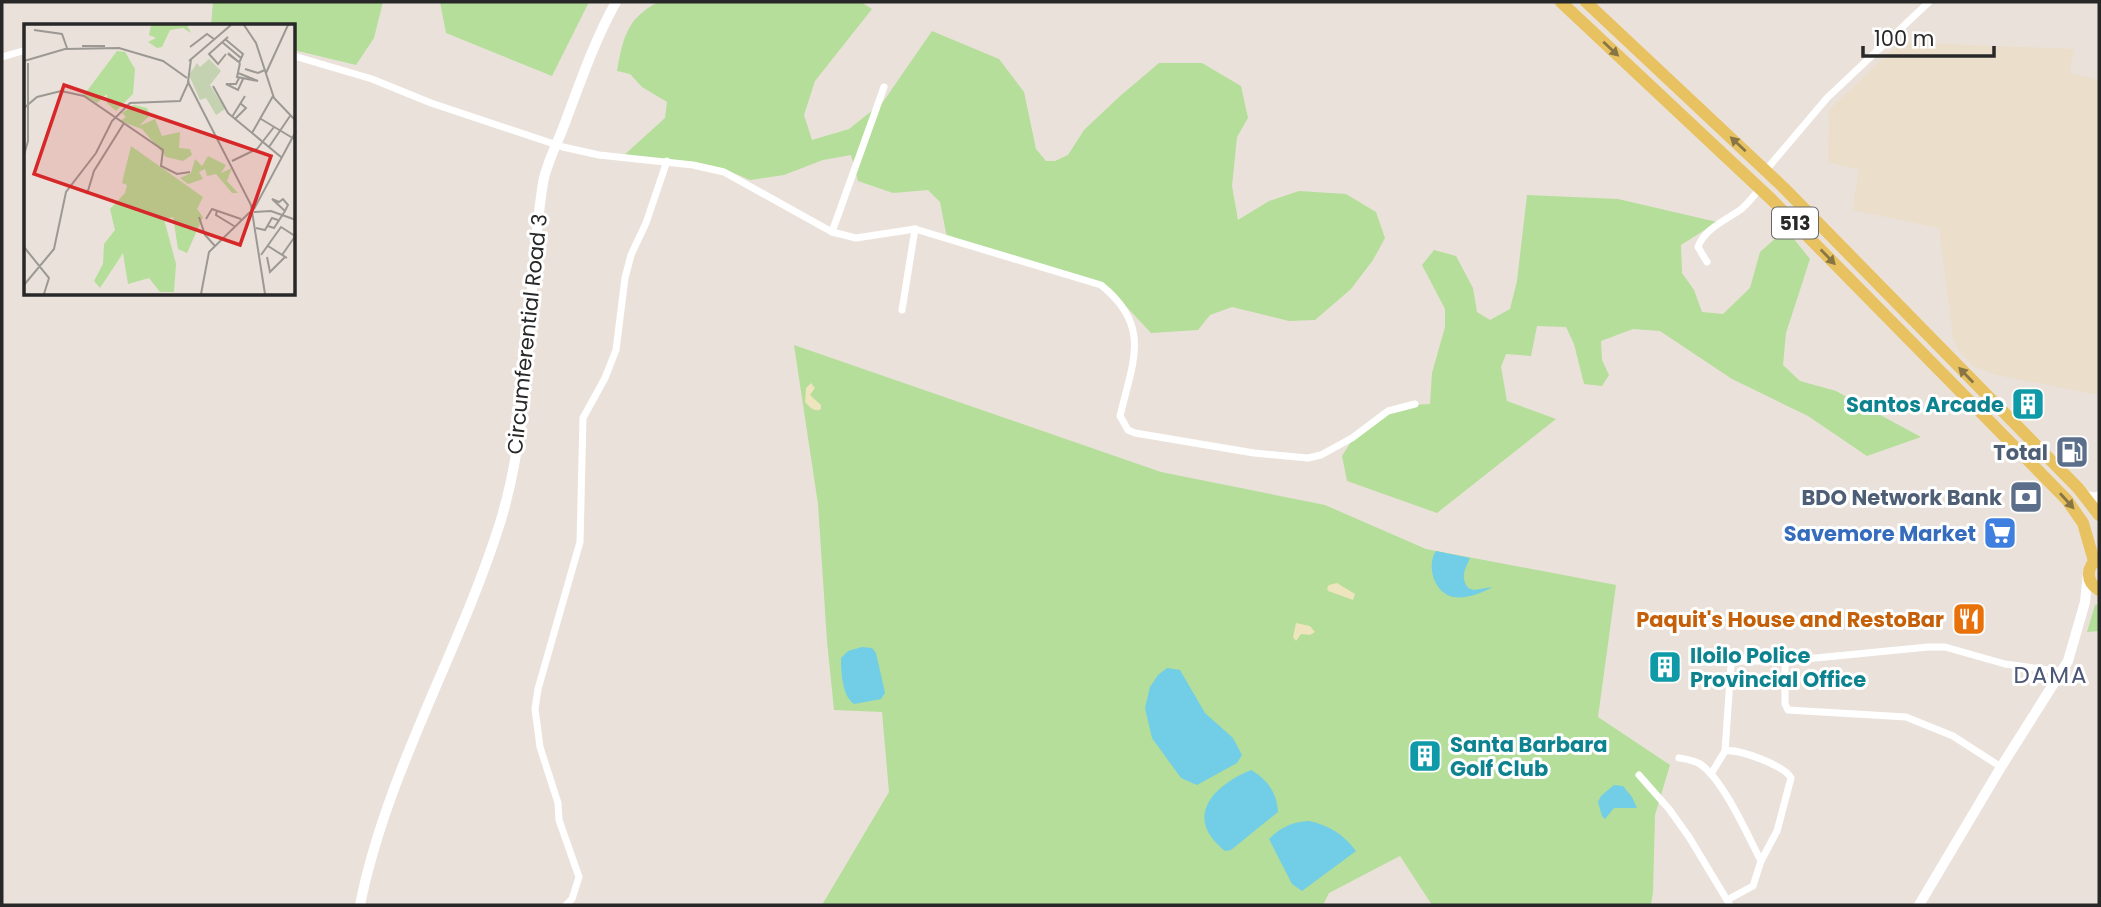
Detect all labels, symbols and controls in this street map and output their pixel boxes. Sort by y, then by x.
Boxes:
scale bar [1863,14,1994,58]
inset map [24,24,296,296]
text: 100 m [1874,24,1934,53]
one-way arrow [1602,40,1619,56]
one-way arrow [1730,136,1747,152]
road number: 513 [1772,208,1818,238]
street label: Circumferential Road 3 [500,212,554,456]
one-way arrow [1820,248,1836,265]
one-way arrow [1959,367,1975,384]
building icon: Santos Arcade [2009,385,2047,423]
place label: Santos Arcade [1846,390,2004,419]
fuel station icon: Total [2053,433,2091,471]
place label: Total [1993,438,2048,467]
bank icon: BDO Network Bank [2007,478,2045,516]
place label: BDO Network Bank [1801,483,2002,512]
one-way arrow [2059,492,2075,509]
supermarket icon: Savemore Market [1981,514,2019,552]
place label: Savemore Market [1784,519,1976,548]
restaurant icon: Paquit's House and RestoBar [1950,600,1988,638]
place label: Paquit's House and RestoBar [1636,605,1944,634]
place label: Iloilo Police Provincial Office [1690,641,1866,694]
building icon: Iloilo Police Provincial Office [1646,648,1684,686]
district label: DAMA [2013,659,2089,691]
place label: Santa Barbara Golf Club [1450,730,1607,783]
building icon: Santa Barbara Golf Club [1406,737,1444,775]

